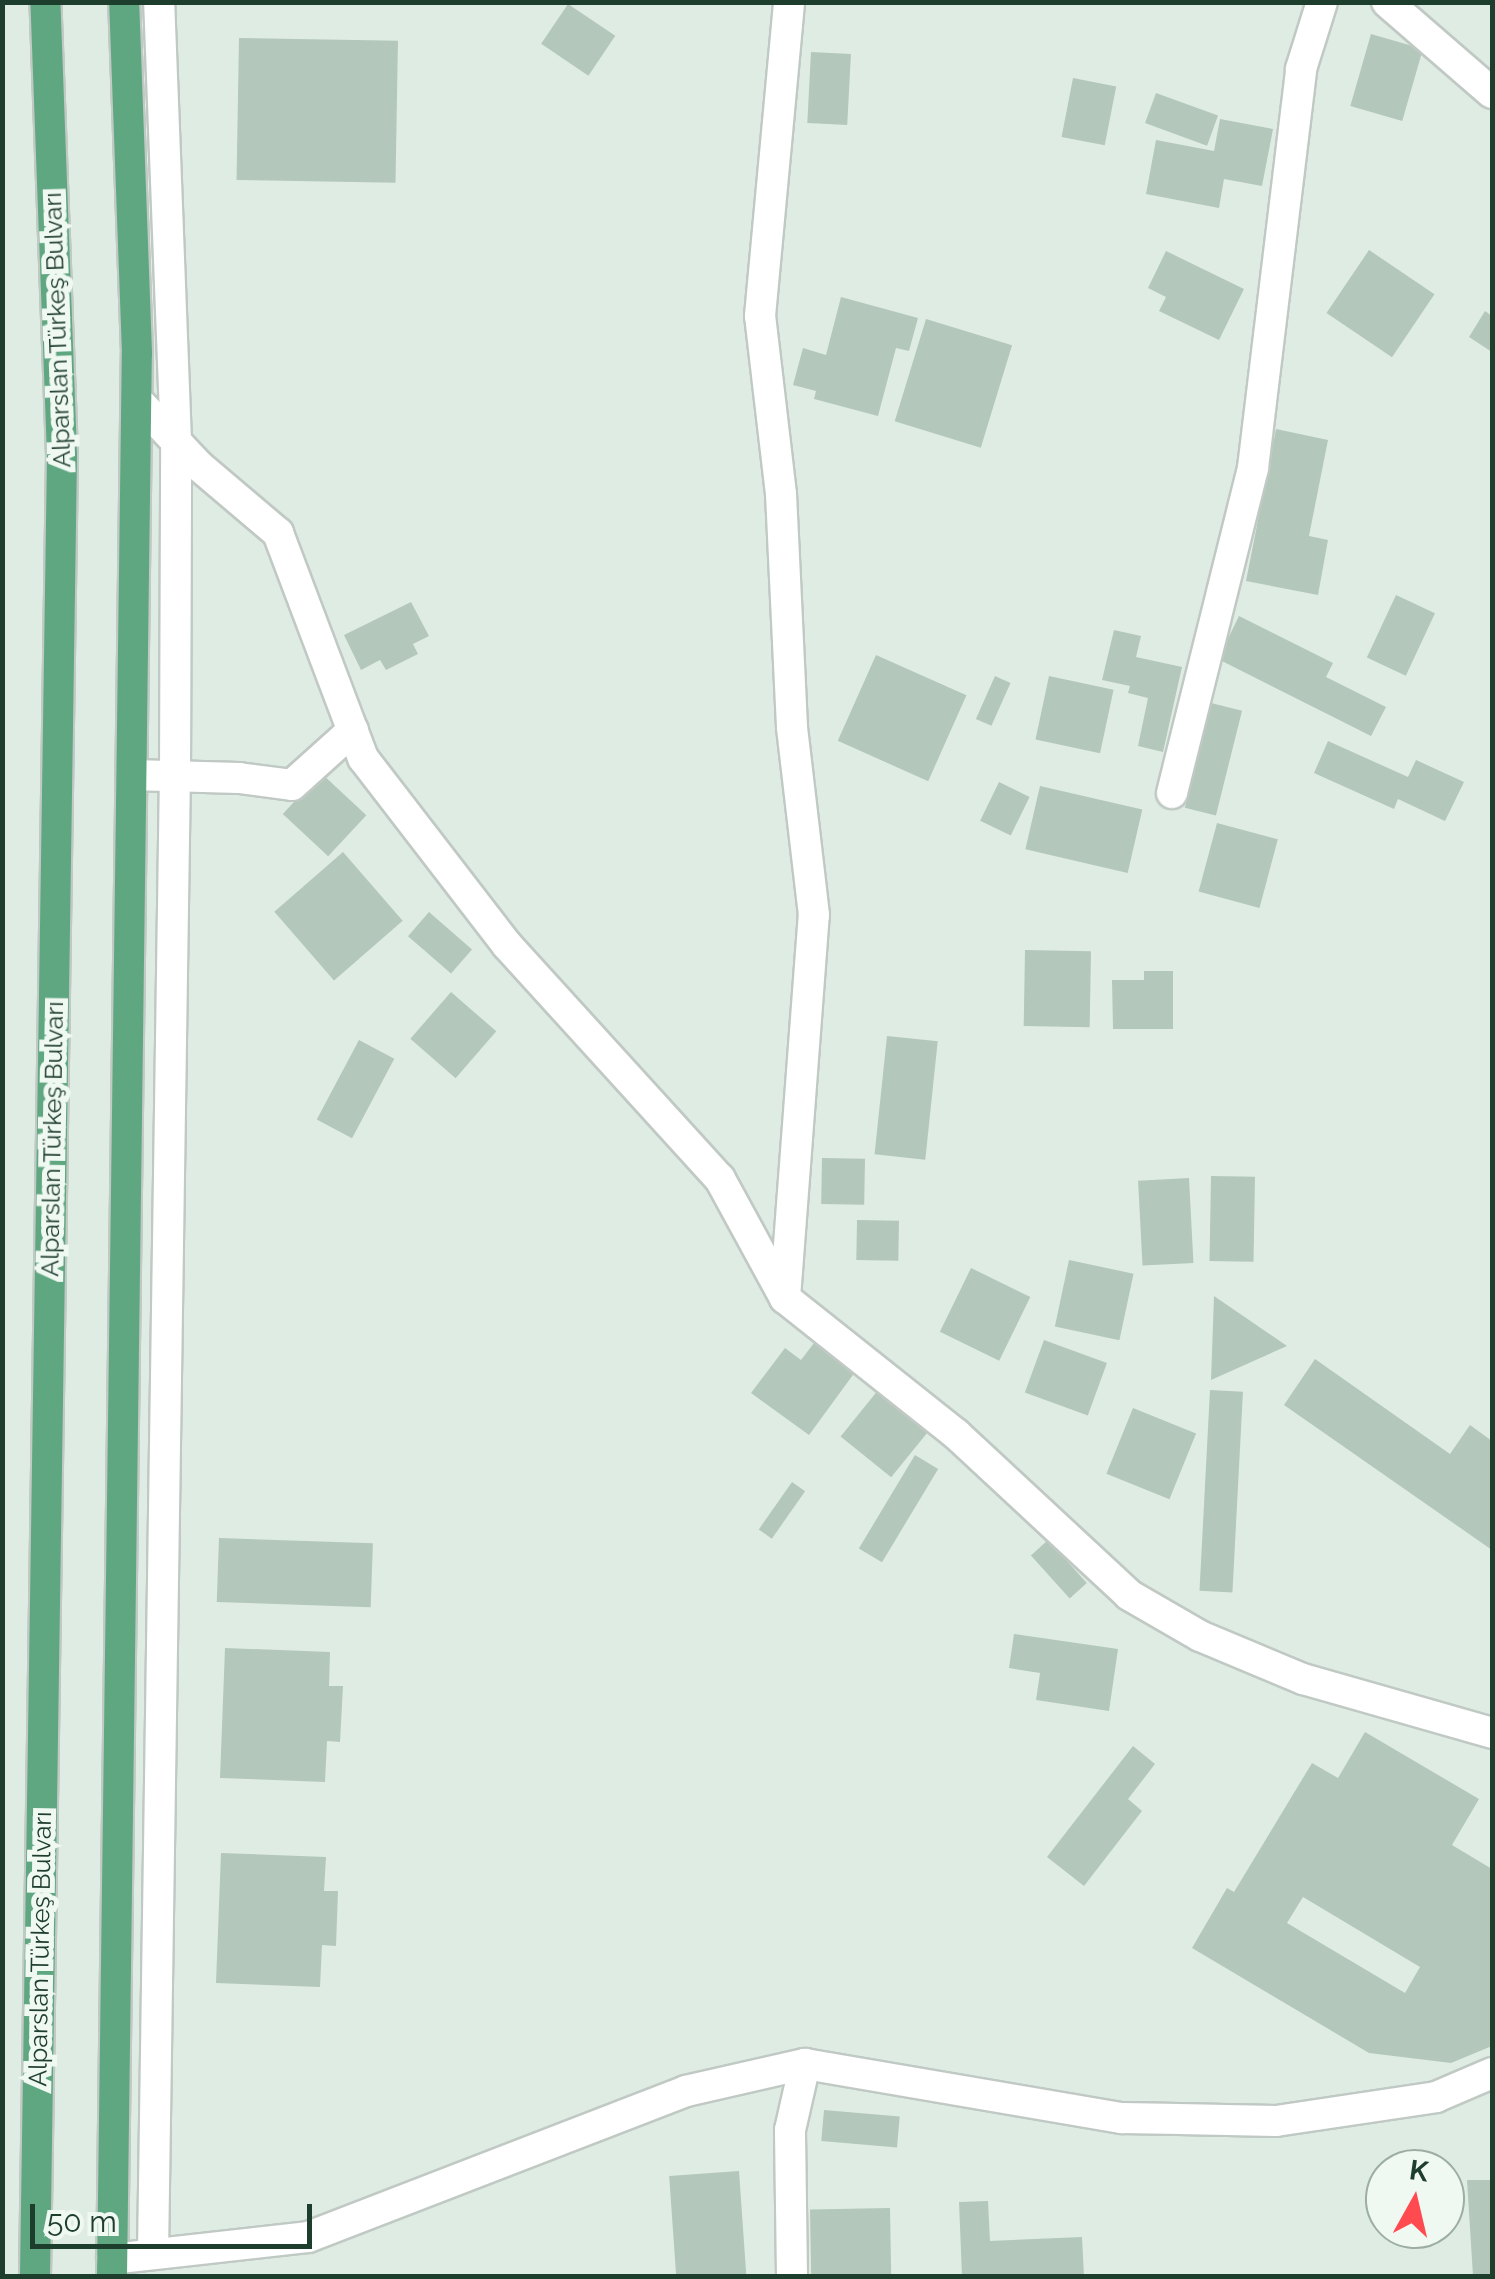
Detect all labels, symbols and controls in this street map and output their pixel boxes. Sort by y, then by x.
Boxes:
street label: Alparslan Türkeş Bulvarı [37,191,77,469]
street label: Alparslan Türkeş Bulvarı [35,1001,69,1277]
street label: Alparslan Türkeş Bulvarı [23,1811,57,2087]
north arrow [1365,2149,1465,2249]
text: K [1407,2153,1431,2188]
scale bar [35,2184,318,2246]
text: 50 m [47,2204,117,2239]

